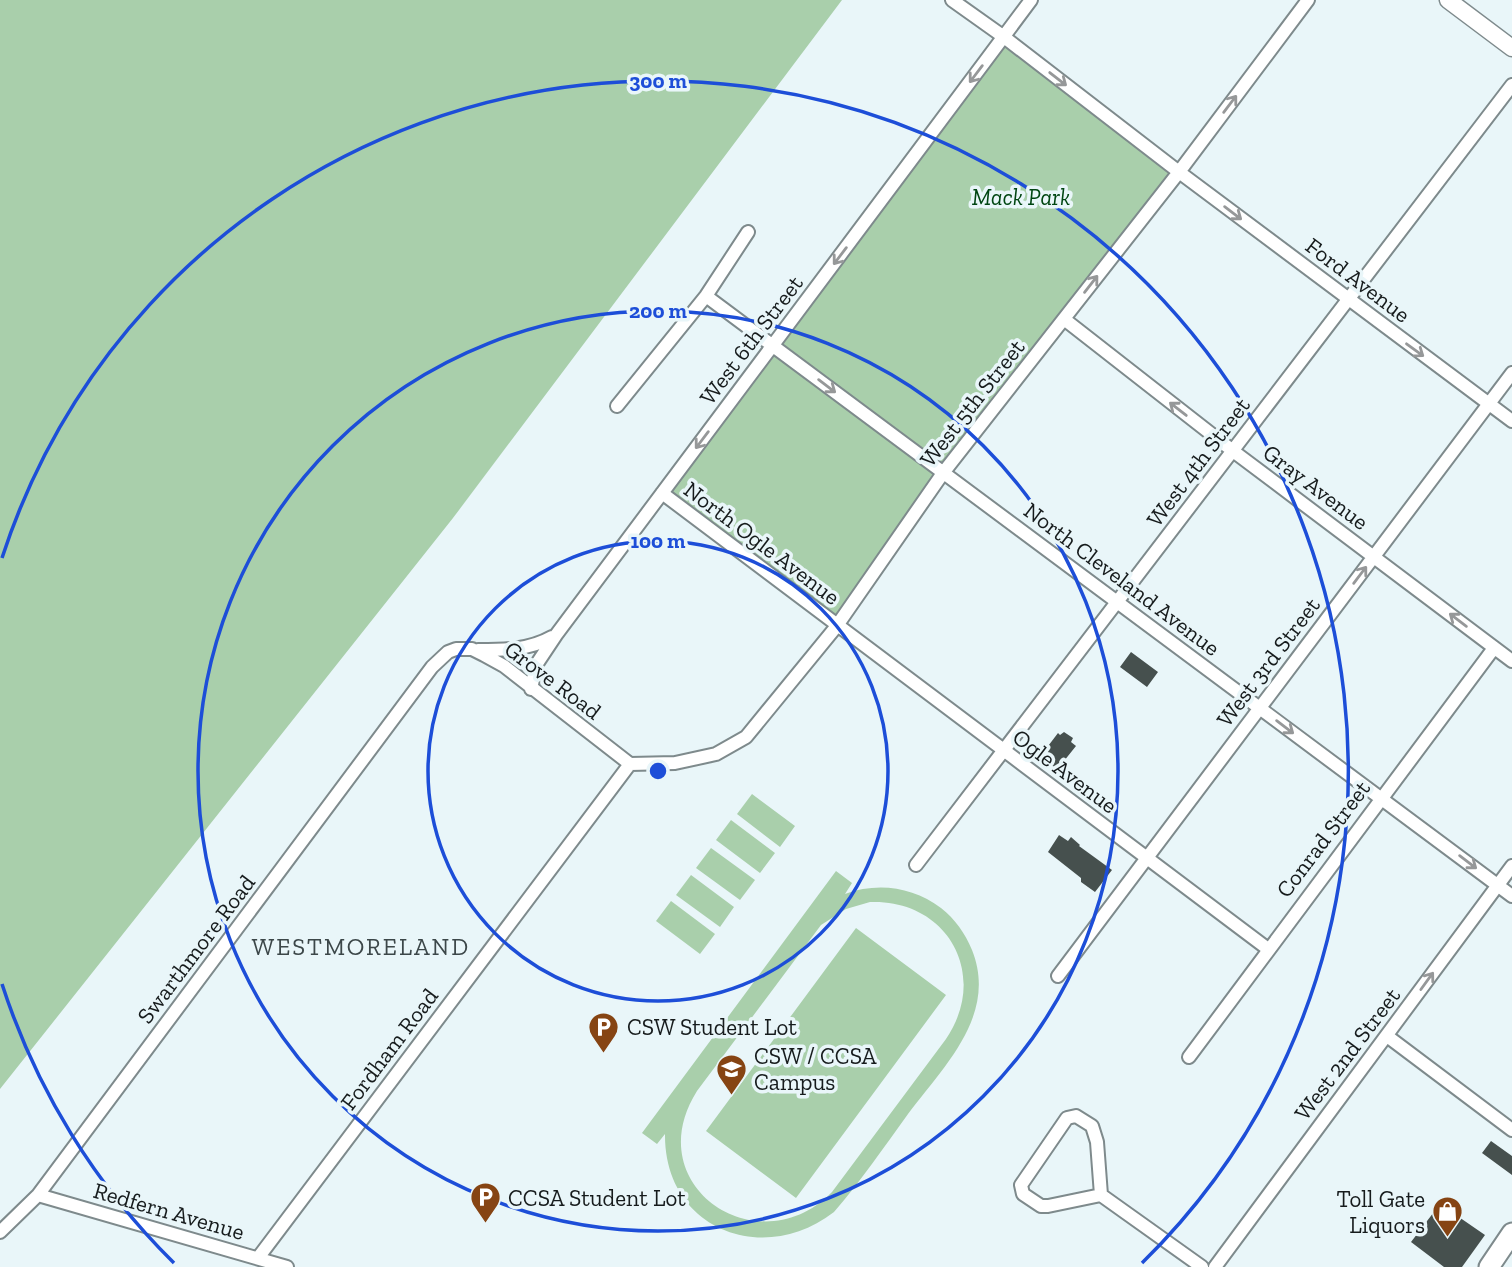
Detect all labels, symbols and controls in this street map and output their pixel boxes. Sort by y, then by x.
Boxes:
one-way arrow [969,64,983,83]
text: 300 m [629,68,687,93]
one-way arrow [1048,71,1067,86]
one-way arrow [1223,95,1238,114]
park label: Mack Park [972,183,1070,211]
one-way arrow [1224,206,1242,221]
street label: Ford Avenue [1300,232,1416,328]
one-way arrow [832,247,847,265]
street label: West 6th Street [693,270,809,410]
one-way arrow [1084,275,1099,293]
text: 200 m [629,298,687,323]
street label: West 5th Street [914,333,1031,472]
one-way arrow [1406,342,1424,357]
one-way arrow [818,379,836,394]
street label: West 4th Street [1140,392,1256,532]
one-way arrow [1170,401,1188,416]
one-way arrow [695,430,710,448]
street label: Gray Avenue [1258,438,1374,536]
street label: North Ogle Avenue [678,475,846,611]
street label: North Cleveland Avenue [1018,496,1226,662]
text: 100 m [631,528,686,553]
one-way arrow [1353,566,1368,585]
street label: West 3rd Street [1210,592,1326,732]
one-way arrow [1449,612,1467,627]
street label: Grove Road [499,635,607,726]
one-way arrow [1276,719,1294,734]
street label: Ogle Avenue [1007,723,1123,819]
centre of rings [646,759,670,783]
street label: Conrad Street [1270,775,1376,903]
one-way arrow [1458,855,1477,870]
street label: Swarthmore Road [131,869,261,1029]
district label: WESTMORELAND [252,932,470,961]
one-way arrow [1420,972,1435,991]
street label: Fordham Road [334,982,444,1115]
street label: West 2nd Street [1288,982,1406,1126]
parking icon: CSW Student Lot [587,1010,621,1054]
place label: CSW Student Lot [627,1013,797,1041]
place label: CSW / CCSA Campus [754,1042,878,1096]
school or university icon: CSW / CCSA Campus [714,1052,748,1096]
street label: Redfern Avenue [90,1176,248,1246]
parking icon: CCSA Student Lot [468,1181,502,1225]
place label: CCSA Student Lot [508,1184,686,1212]
place label: Toll Gate Liquors [1337,1185,1425,1239]
shop icon: Toll Gate Liquors [1431,1195,1465,1239]

